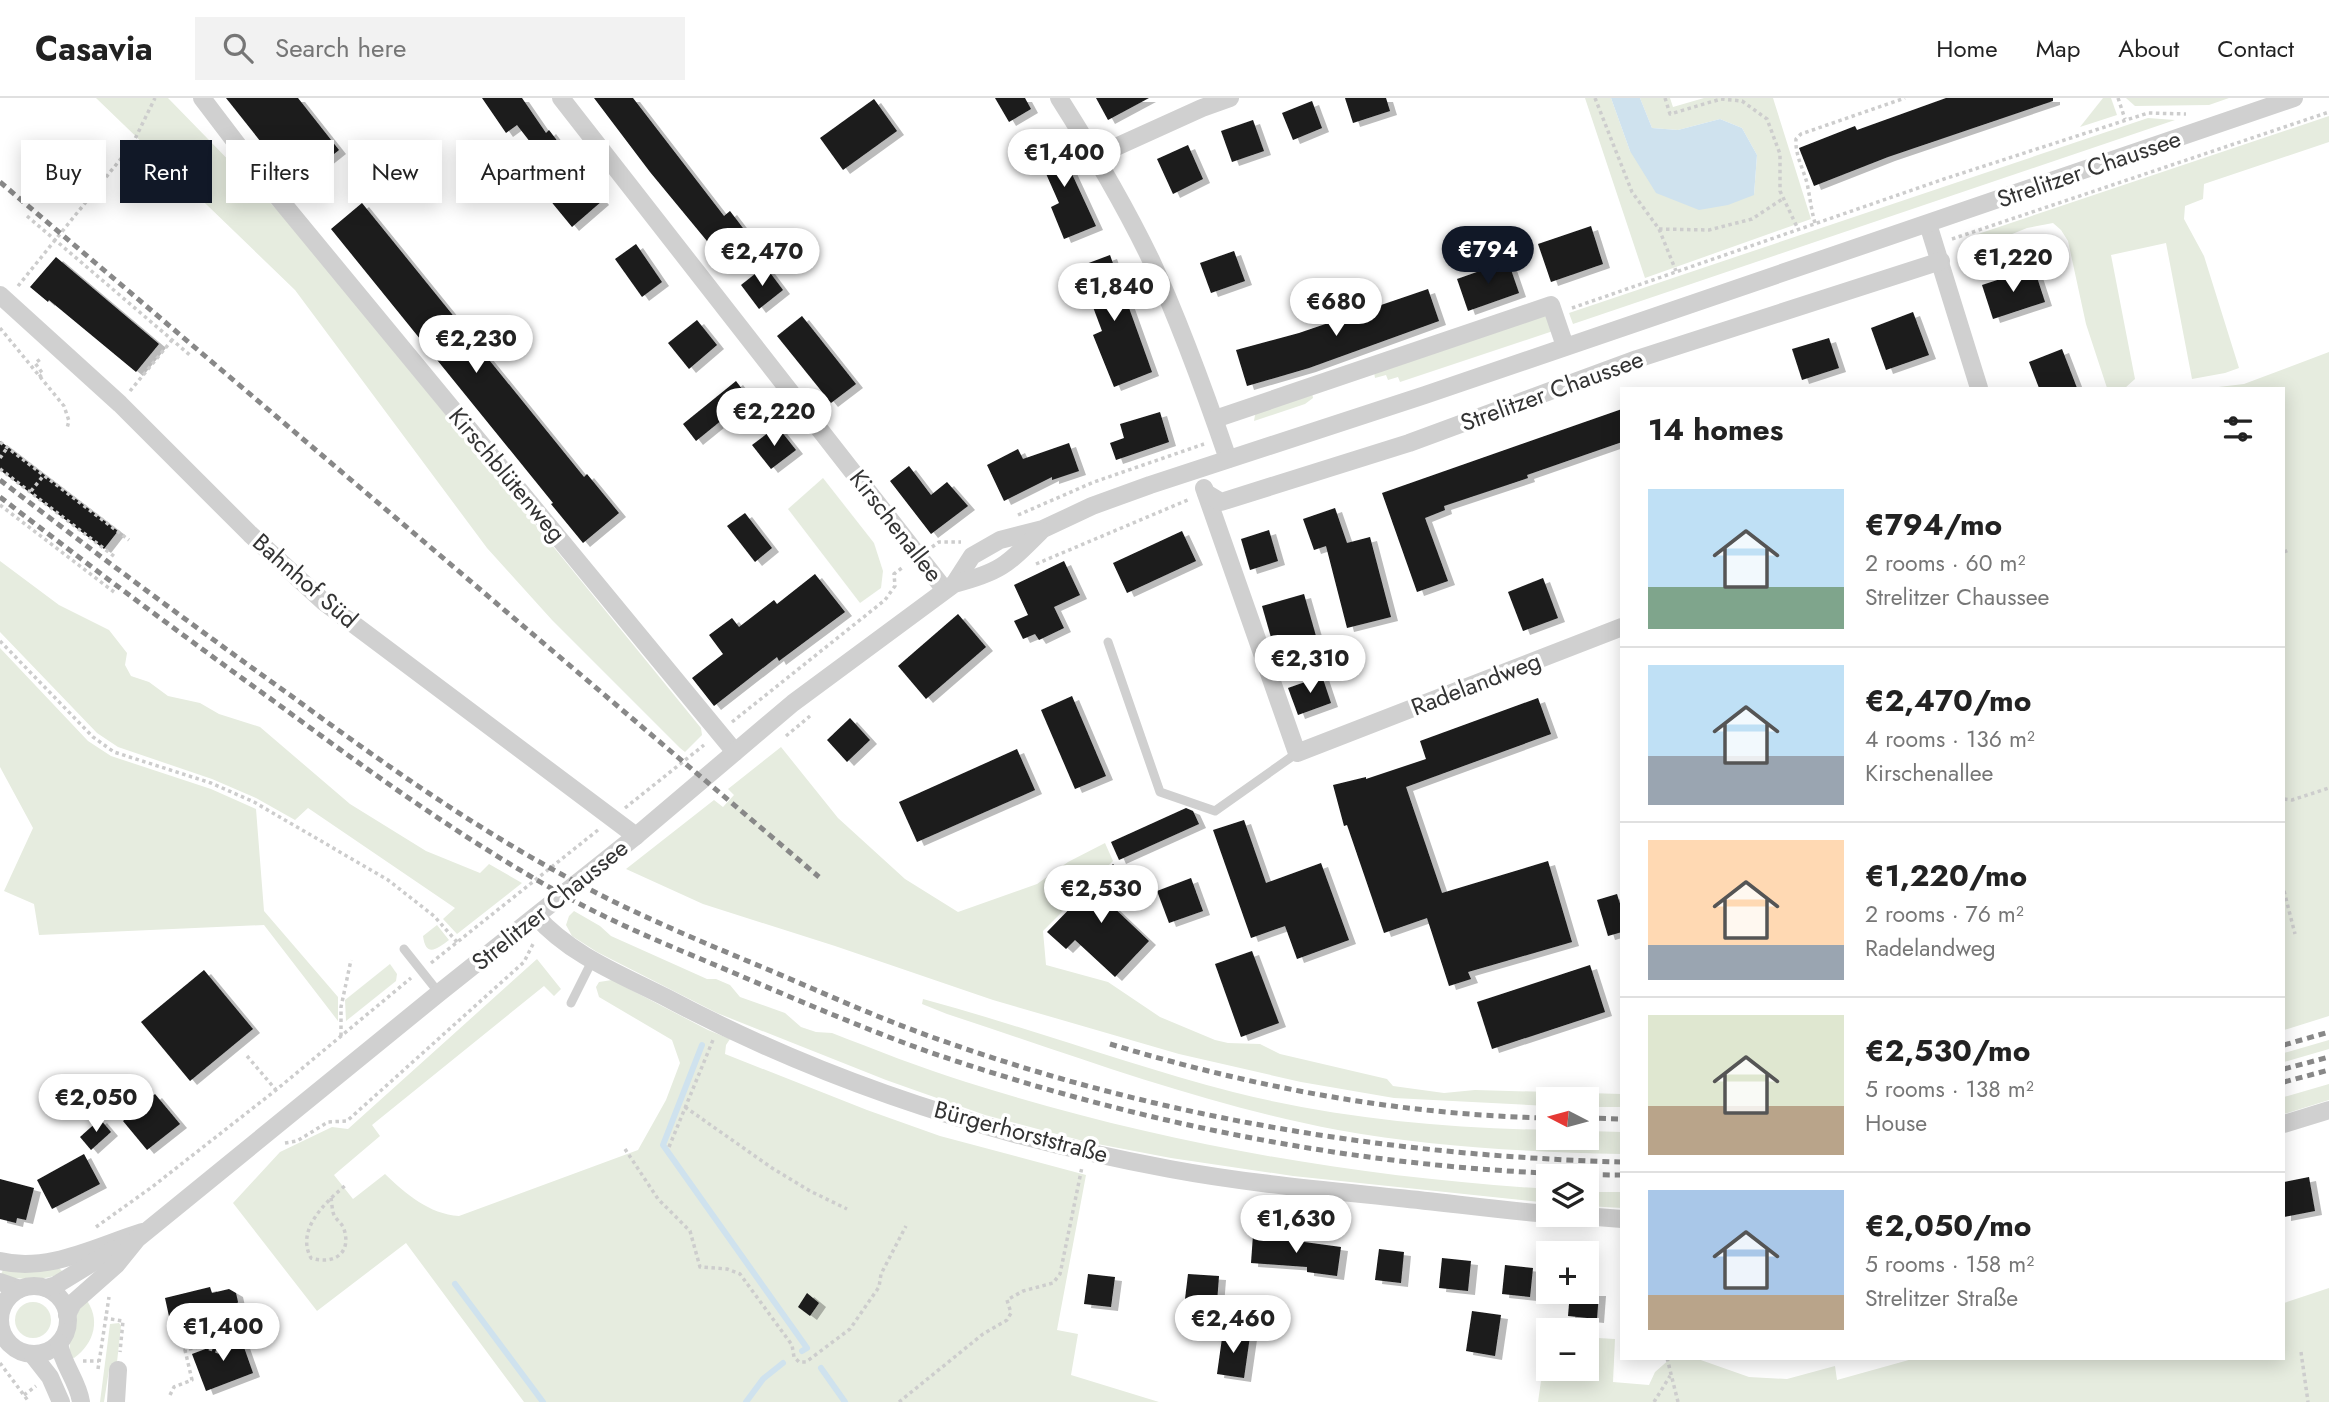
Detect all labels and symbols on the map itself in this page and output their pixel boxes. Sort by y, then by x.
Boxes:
street label: Strelitzer Chaussee [1992,121,2185,216]
pin: €1,400 [1007,130,1121,189]
pin: €794 [1447,226,1529,286]
pin: €2,470 [705,228,819,288]
pin: €1,220 [1956,234,2070,294]
pin: €1,840 [1057,264,1171,323]
pin: €680 [1295,278,1377,338]
pin: €2,230 [419,316,533,375]
street label: Strelitzer Chaussee [1455,341,1648,440]
pin: €2,220 [717,388,831,448]
street label: Kirschblütenweg [441,400,574,550]
street label: Kirschenallee [841,462,951,589]
street label: Bahnhof Süd [245,525,366,636]
pin: €2,310 [1253,636,1367,695]
street label: Radelandweg [1406,643,1546,724]
street label: Strelitzer Chaussee [464,830,635,979]
pin: €2,530 [1044,866,1158,925]
pin: €2,050 [39,1074,153,1134]
north arrow [1536,1087,1600,1150]
street label: Bürgerhorststraße [930,1091,1112,1172]
pin: €1,630 [1239,1196,1353,1255]
pin: €2,460 [1176,1296,1290,1355]
pin: €1,400 [166,1304,280,1363]

